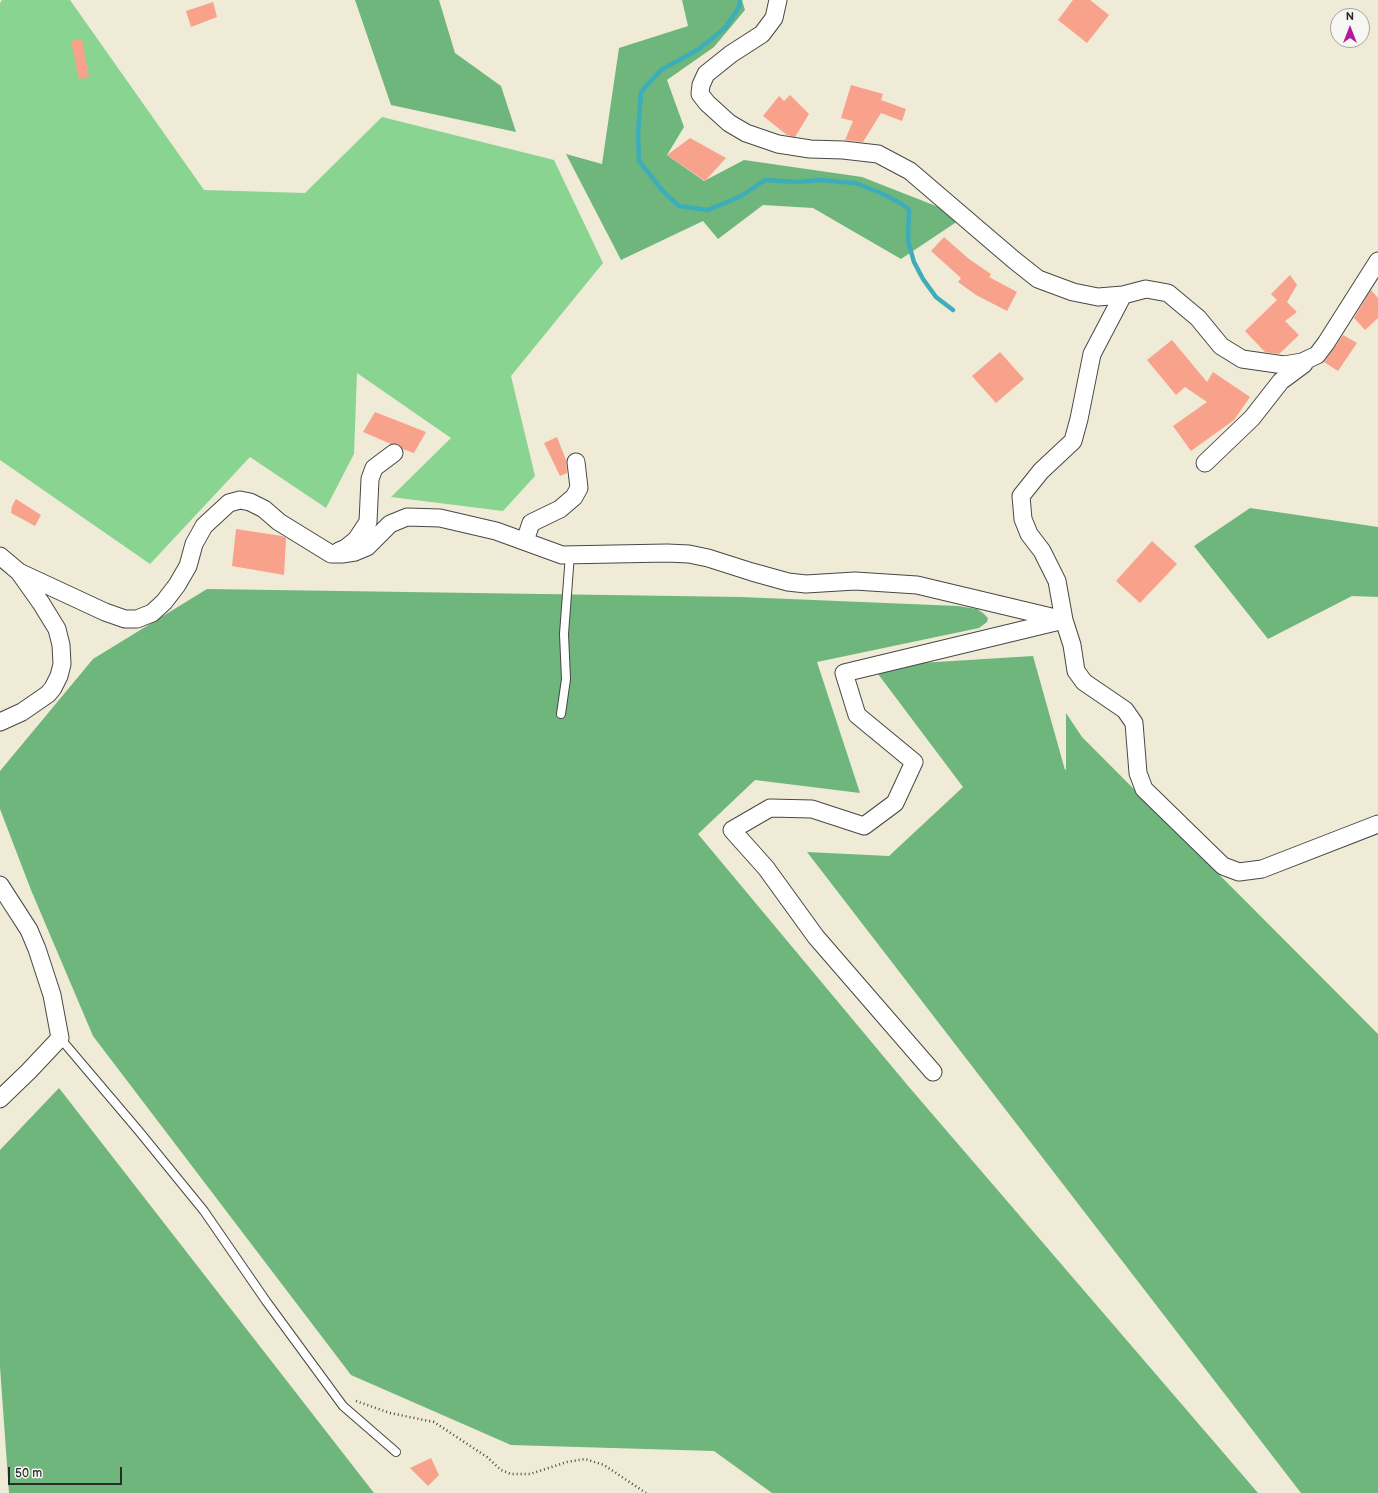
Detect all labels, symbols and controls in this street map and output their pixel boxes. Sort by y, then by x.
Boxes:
north arrow [1330,8,1370,48]
text: N [1346,10,1354,23]
scale bar [10,1459,124,1485]
text: 50 m [15,1466,42,1481]

